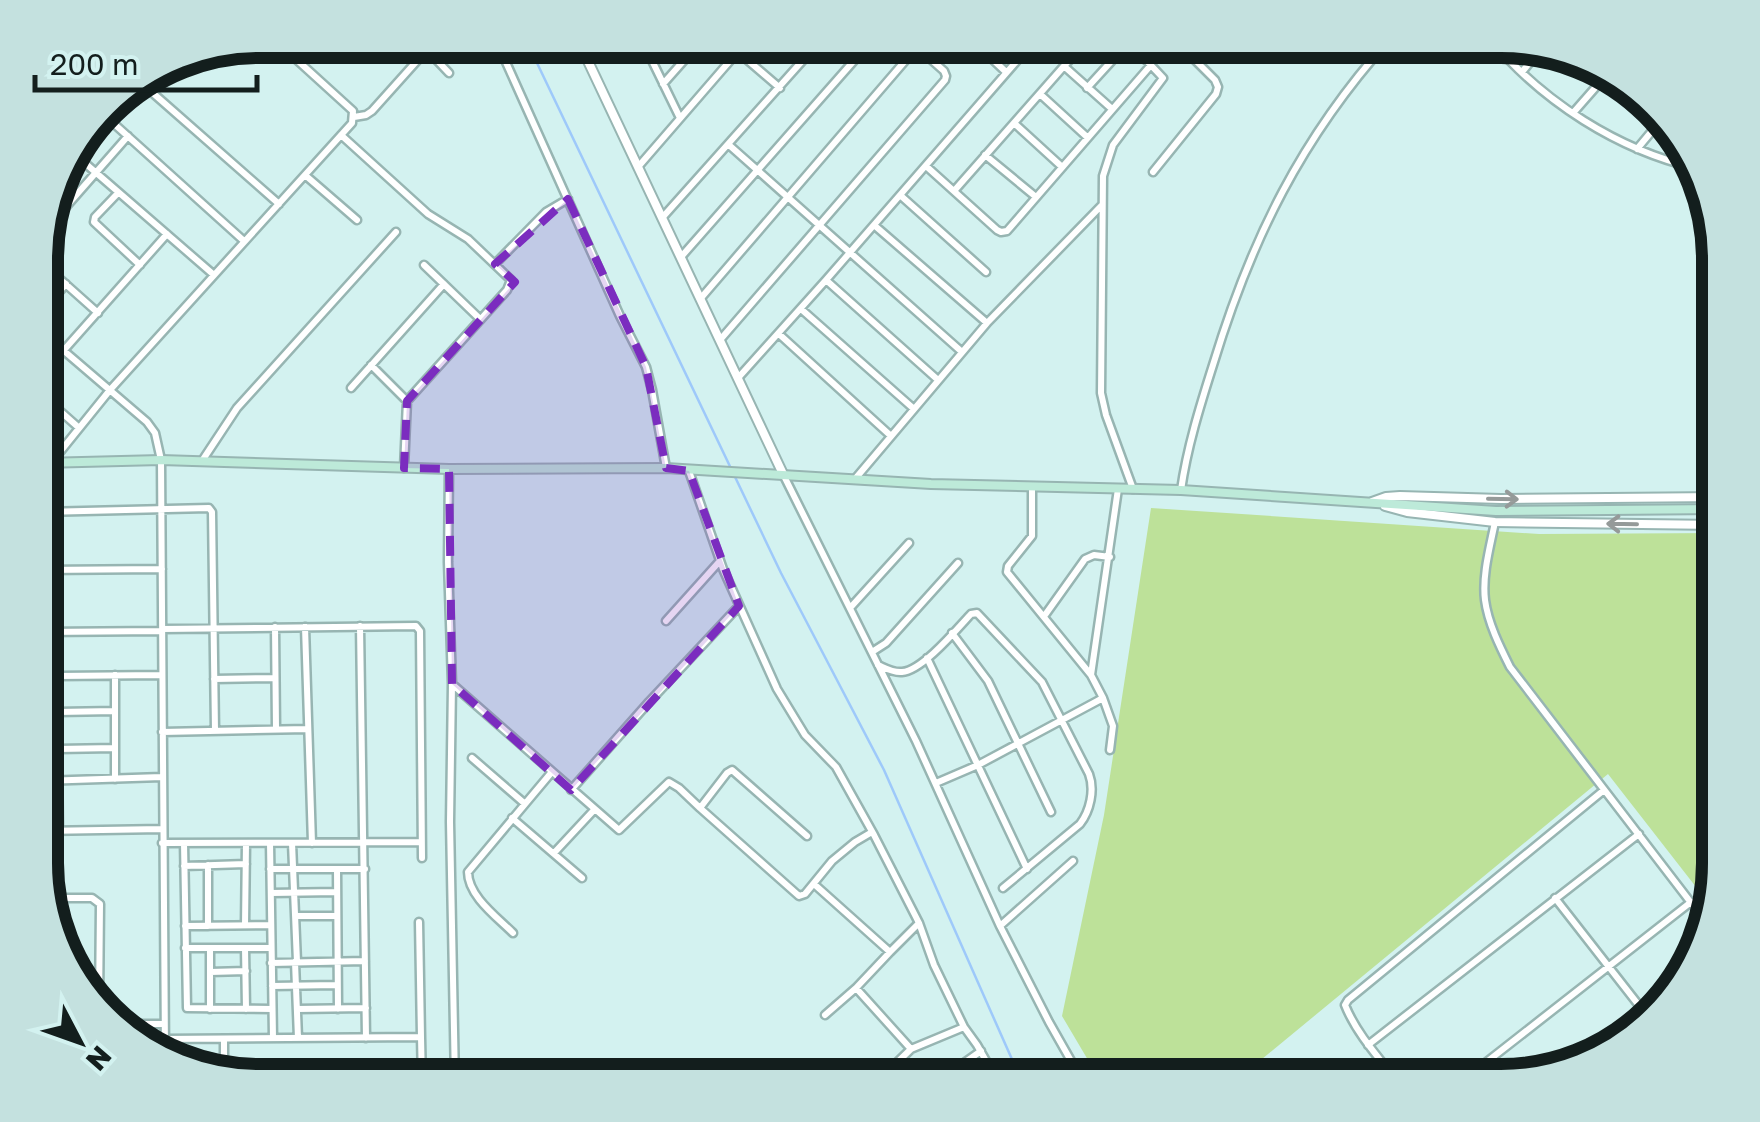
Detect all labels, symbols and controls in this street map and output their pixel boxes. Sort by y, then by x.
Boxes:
scale bar [35,30,258,92]
text: 200 m [50,46,139,82]
one-way arrow [1486,490,1519,508]
one-way arrow [1607,514,1639,533]
north arrow [30,992,130,1092]
text: N [80,1040,119,1078]

